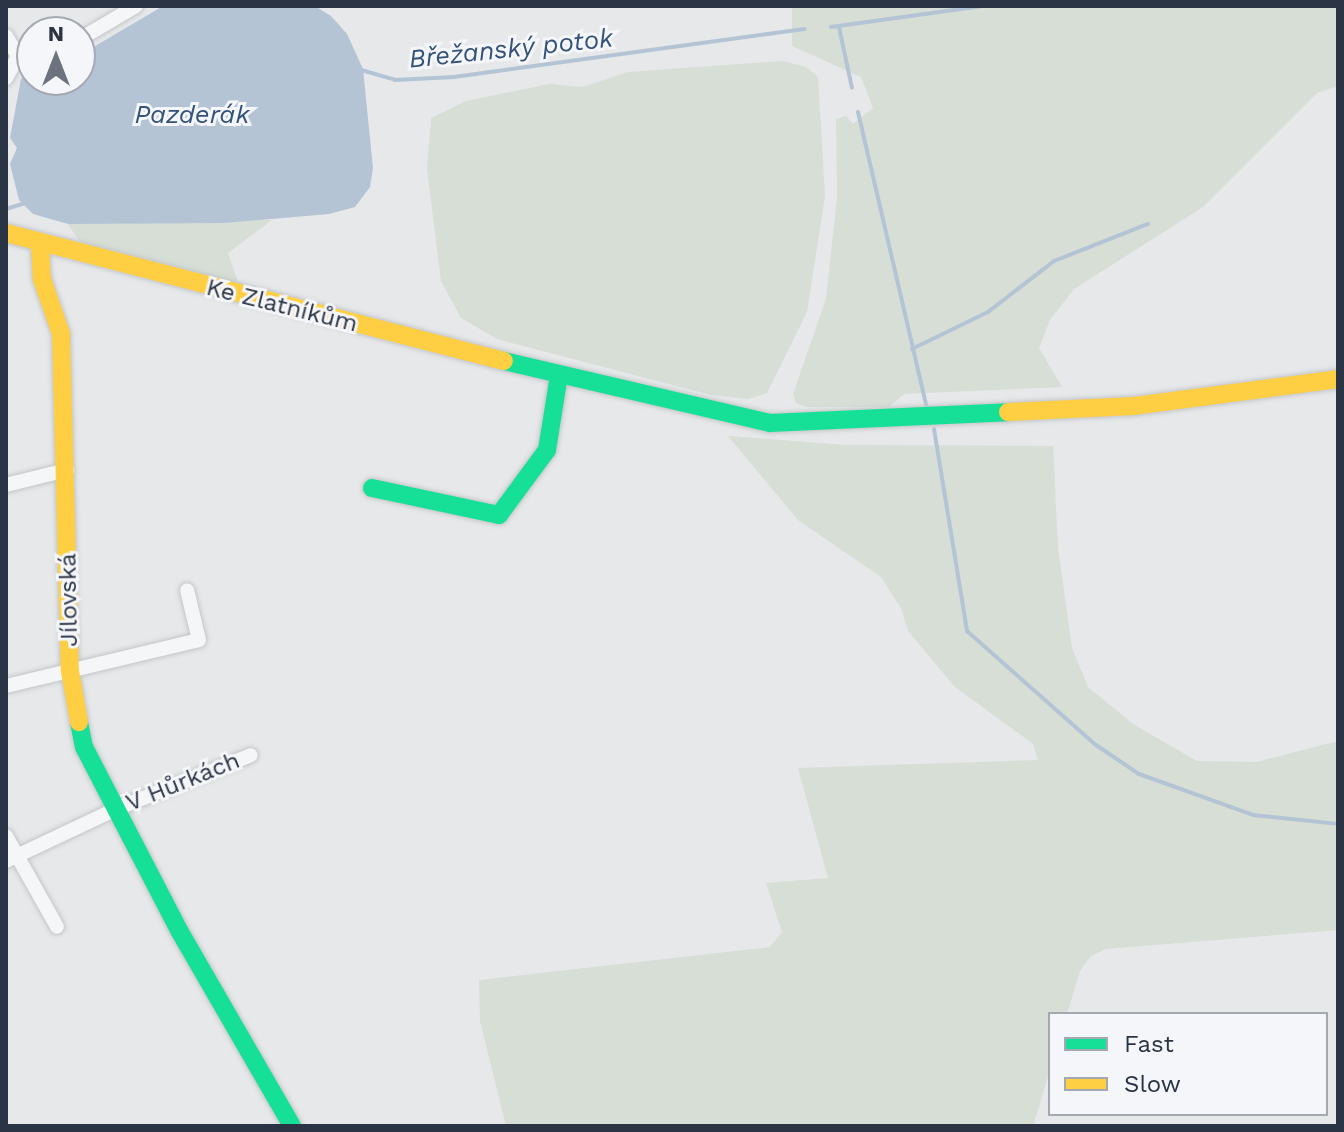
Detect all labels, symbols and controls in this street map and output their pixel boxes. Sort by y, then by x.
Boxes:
north arrow [16,16,96,96]
text: N [48,21,64,46]
water label: Břežanský potok [407,23,615,75]
water label: Pazderák [134,99,250,131]
street label: Ke Zlatníkům [203,273,361,339]
street label: Jílovská [54,553,84,647]
street label: V Hůrkách [122,746,244,818]
legend [1048,1012,1328,1116]
text: Fast [1124,1030,1174,1058]
text: Slow [1124,1070,1181,1098]

